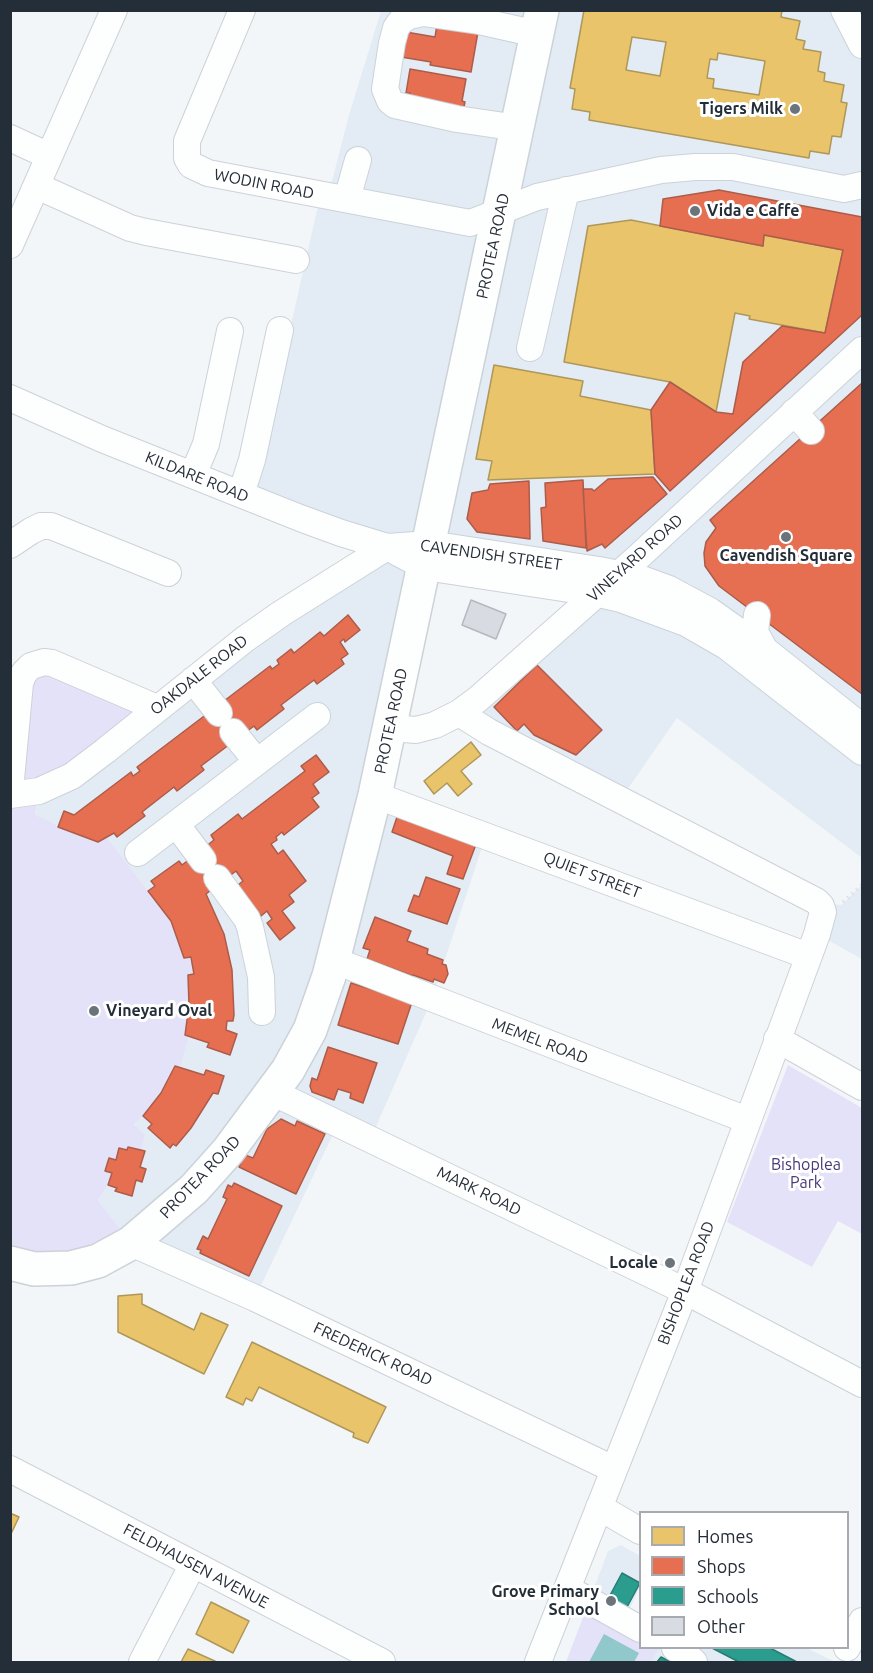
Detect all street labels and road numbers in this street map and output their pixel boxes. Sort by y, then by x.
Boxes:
street label: WODIN ROAD [212,165,316,203]
street label: PROTEA ROAD [472,191,514,301]
street label: KILDARE ROAD [142,447,252,507]
street label: VINEYARD ROAD [583,510,687,606]
street label: CAVENDISH STREET [419,536,563,574]
street label: OAKDALE ROAD [146,631,252,719]
street label: PROTEA ROAD [370,666,412,776]
street label: QUIET STREET [540,848,644,902]
street label: MEMEL ROAD [489,1014,591,1068]
street label: PROTEA ROAD [156,1132,244,1222]
street label: MARK ROAD [434,1162,524,1220]
street label: BISHOPLEA ROAD [654,1218,718,1348]
street label: FREDERICK ROAD [311,1318,435,1390]
street label: FELDHAUSEN AVENUE [120,1520,272,1612]

